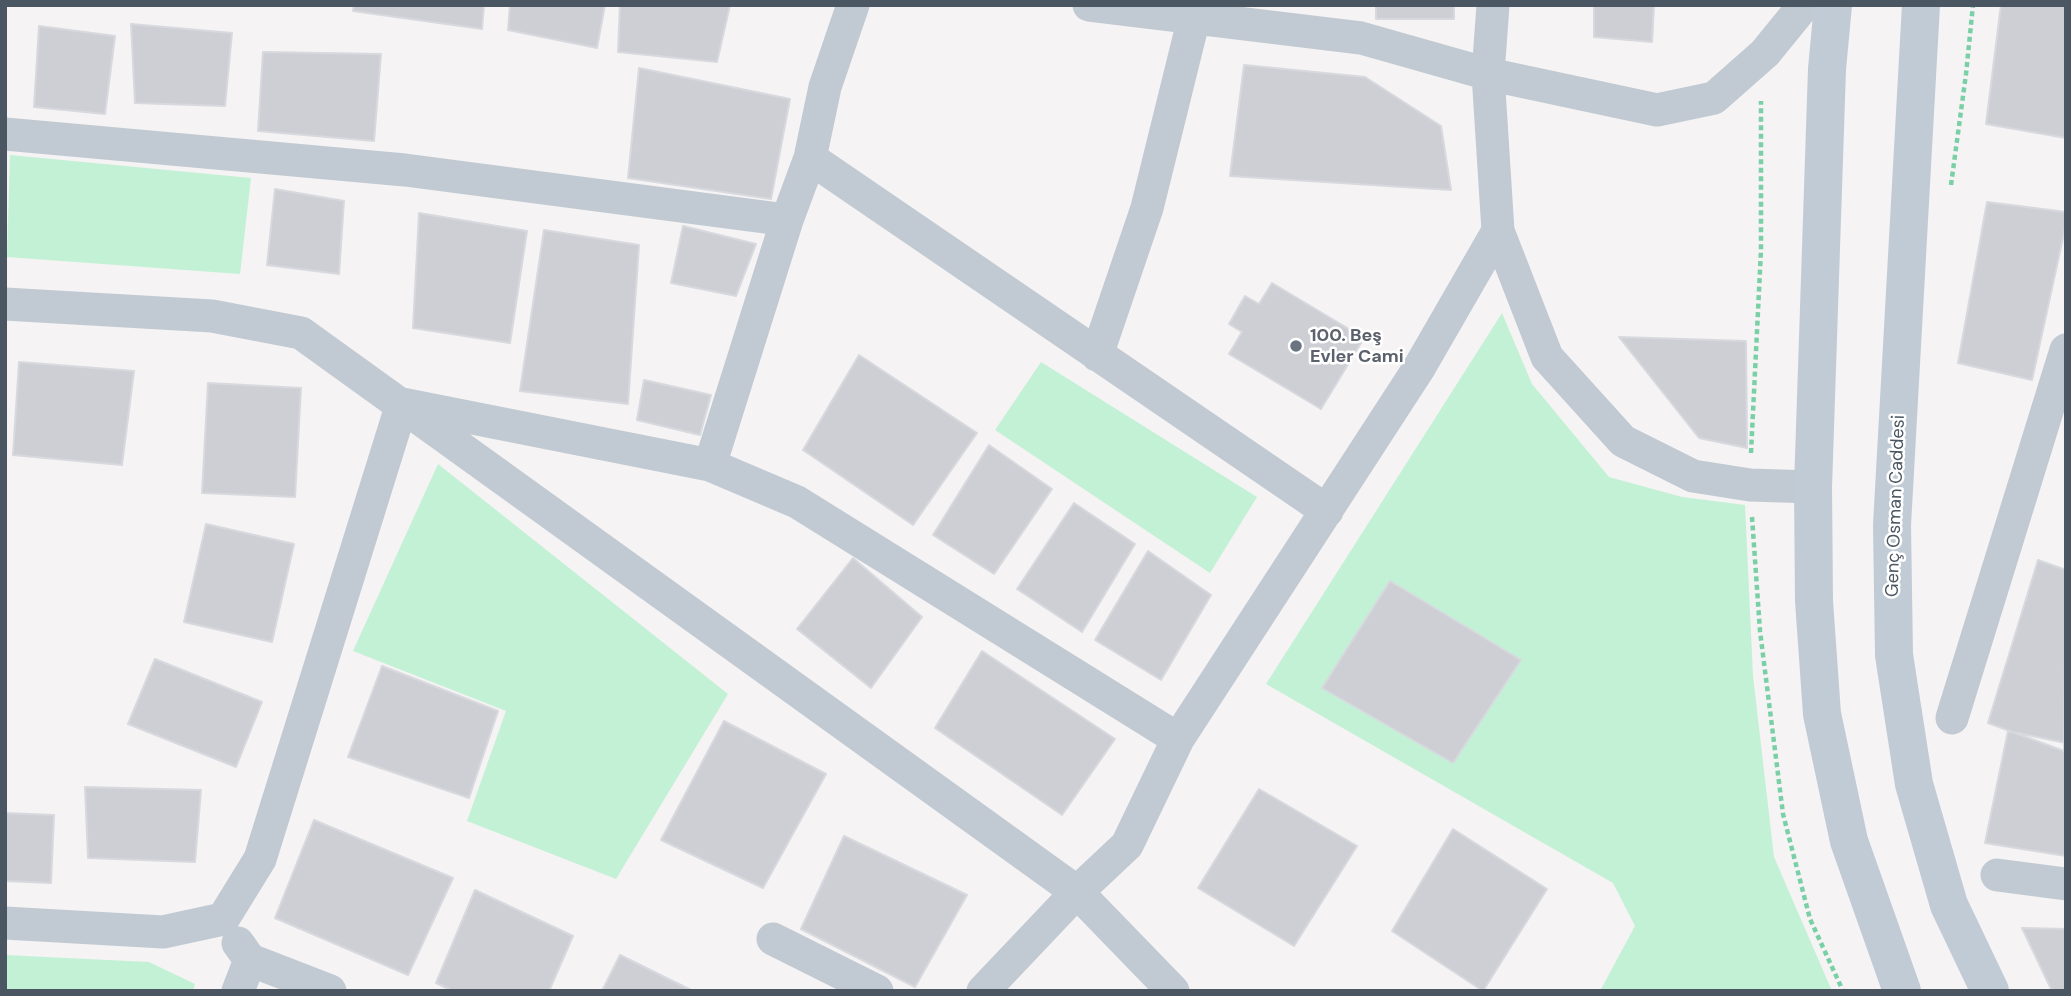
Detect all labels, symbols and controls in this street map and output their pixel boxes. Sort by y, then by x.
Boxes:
place label: 100. Beş Evler Cami [1310,325,1404,368]
marker: 100. Beş Evler Cami [1288,338,1304,354]
street label: Genç Osman Caddesi [1882,415,1910,597]

